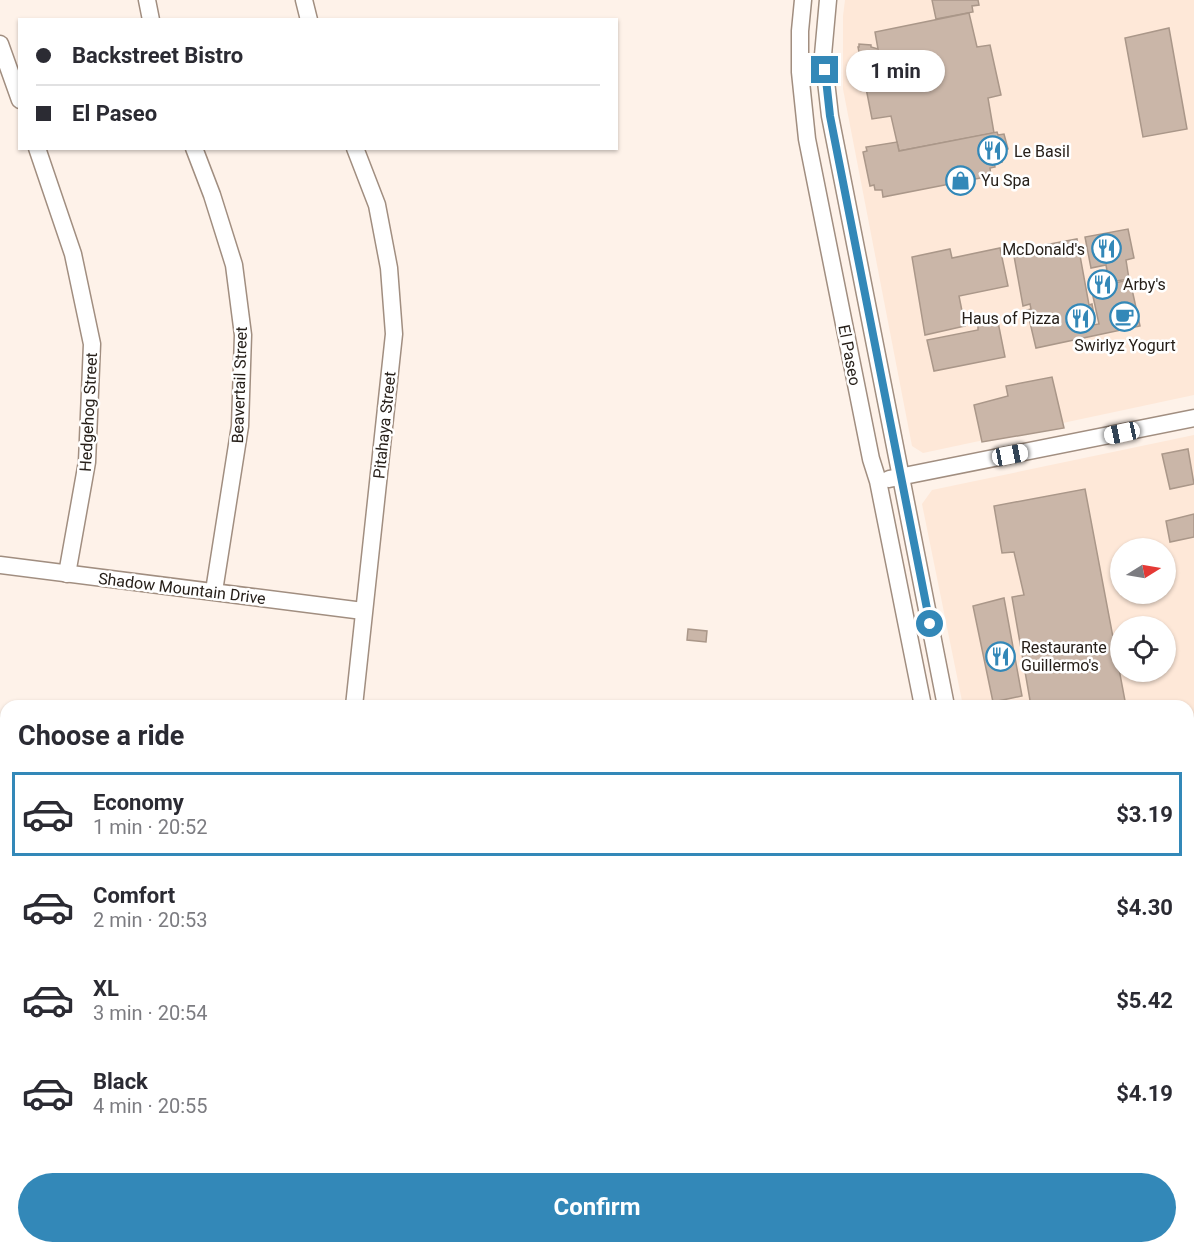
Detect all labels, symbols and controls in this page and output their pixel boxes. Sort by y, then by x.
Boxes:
text: Backstreet Bistro [72,43,243,68]
callout: 1 min [846,49,945,91]
route end [811,56,838,83]
text: 1 min [870,59,921,83]
text: El Paseo [72,101,157,126]
restaurant icon: Le Basil [977,135,1009,167]
place label: Le Basil [1014,142,1070,161]
shop icon: Yu Spa [944,164,976,196]
place label: Yu Spa [981,171,1030,190]
restaurant icon: McDonald's [1090,233,1122,265]
place label: McDonald's [1002,240,1085,259]
restaurant icon: Arby's [1086,268,1118,300]
place label: Arby's [1123,275,1166,294]
cafe icon: Swirlyz Yogurt [1109,301,1141,333]
restaurant icon: Haus of Pizza [1065,302,1097,334]
place label: Haus of Pizza [962,309,1060,328]
street label: El Paseo [834,323,865,387]
street label: Beavertail Street [228,326,251,444]
place label: Swirlyz Yogurt [1074,336,1176,355]
street label: Hedgehog Street [76,352,101,472]
street label: Pitahaya Street [369,371,400,480]
car [1103,420,1141,446]
car [991,443,1029,467]
north arrow [1110,538,1176,604]
map controls [1110,538,1176,682]
street label: Shadow Mountain Drive [97,569,267,608]
route start [916,610,943,637]
button: locate [1110,616,1176,682]
place label: Restaurante Guillermo's [1021,638,1107,675]
restaurant icon: Restaurante Guillermo's [984,640,1016,672]
text: Choose a ride [18,720,184,752]
icon: car [21,787,75,841]
text: Economy [93,790,184,815]
text: $3.19 [1116,802,1173,827]
text: 1 min · 20:52 [93,815,208,839]
icon: car [21,880,75,934]
text: Comfort [93,883,175,908]
text: $4.30 [1116,895,1173,920]
text: 2 min · 20:53 [93,908,208,932]
icon: car [21,973,75,1027]
text: XL [93,976,119,1001]
text: $5.42 [1116,988,1173,1013]
text: 3 min · 20:54 [93,1001,208,1025]
icon: car [21,1066,75,1120]
text: Black [93,1069,148,1094]
text: $4.19 [1116,1081,1173,1106]
text: 4 min · 20:55 [93,1094,208,1118]
button: Confirm [18,1173,1176,1242]

